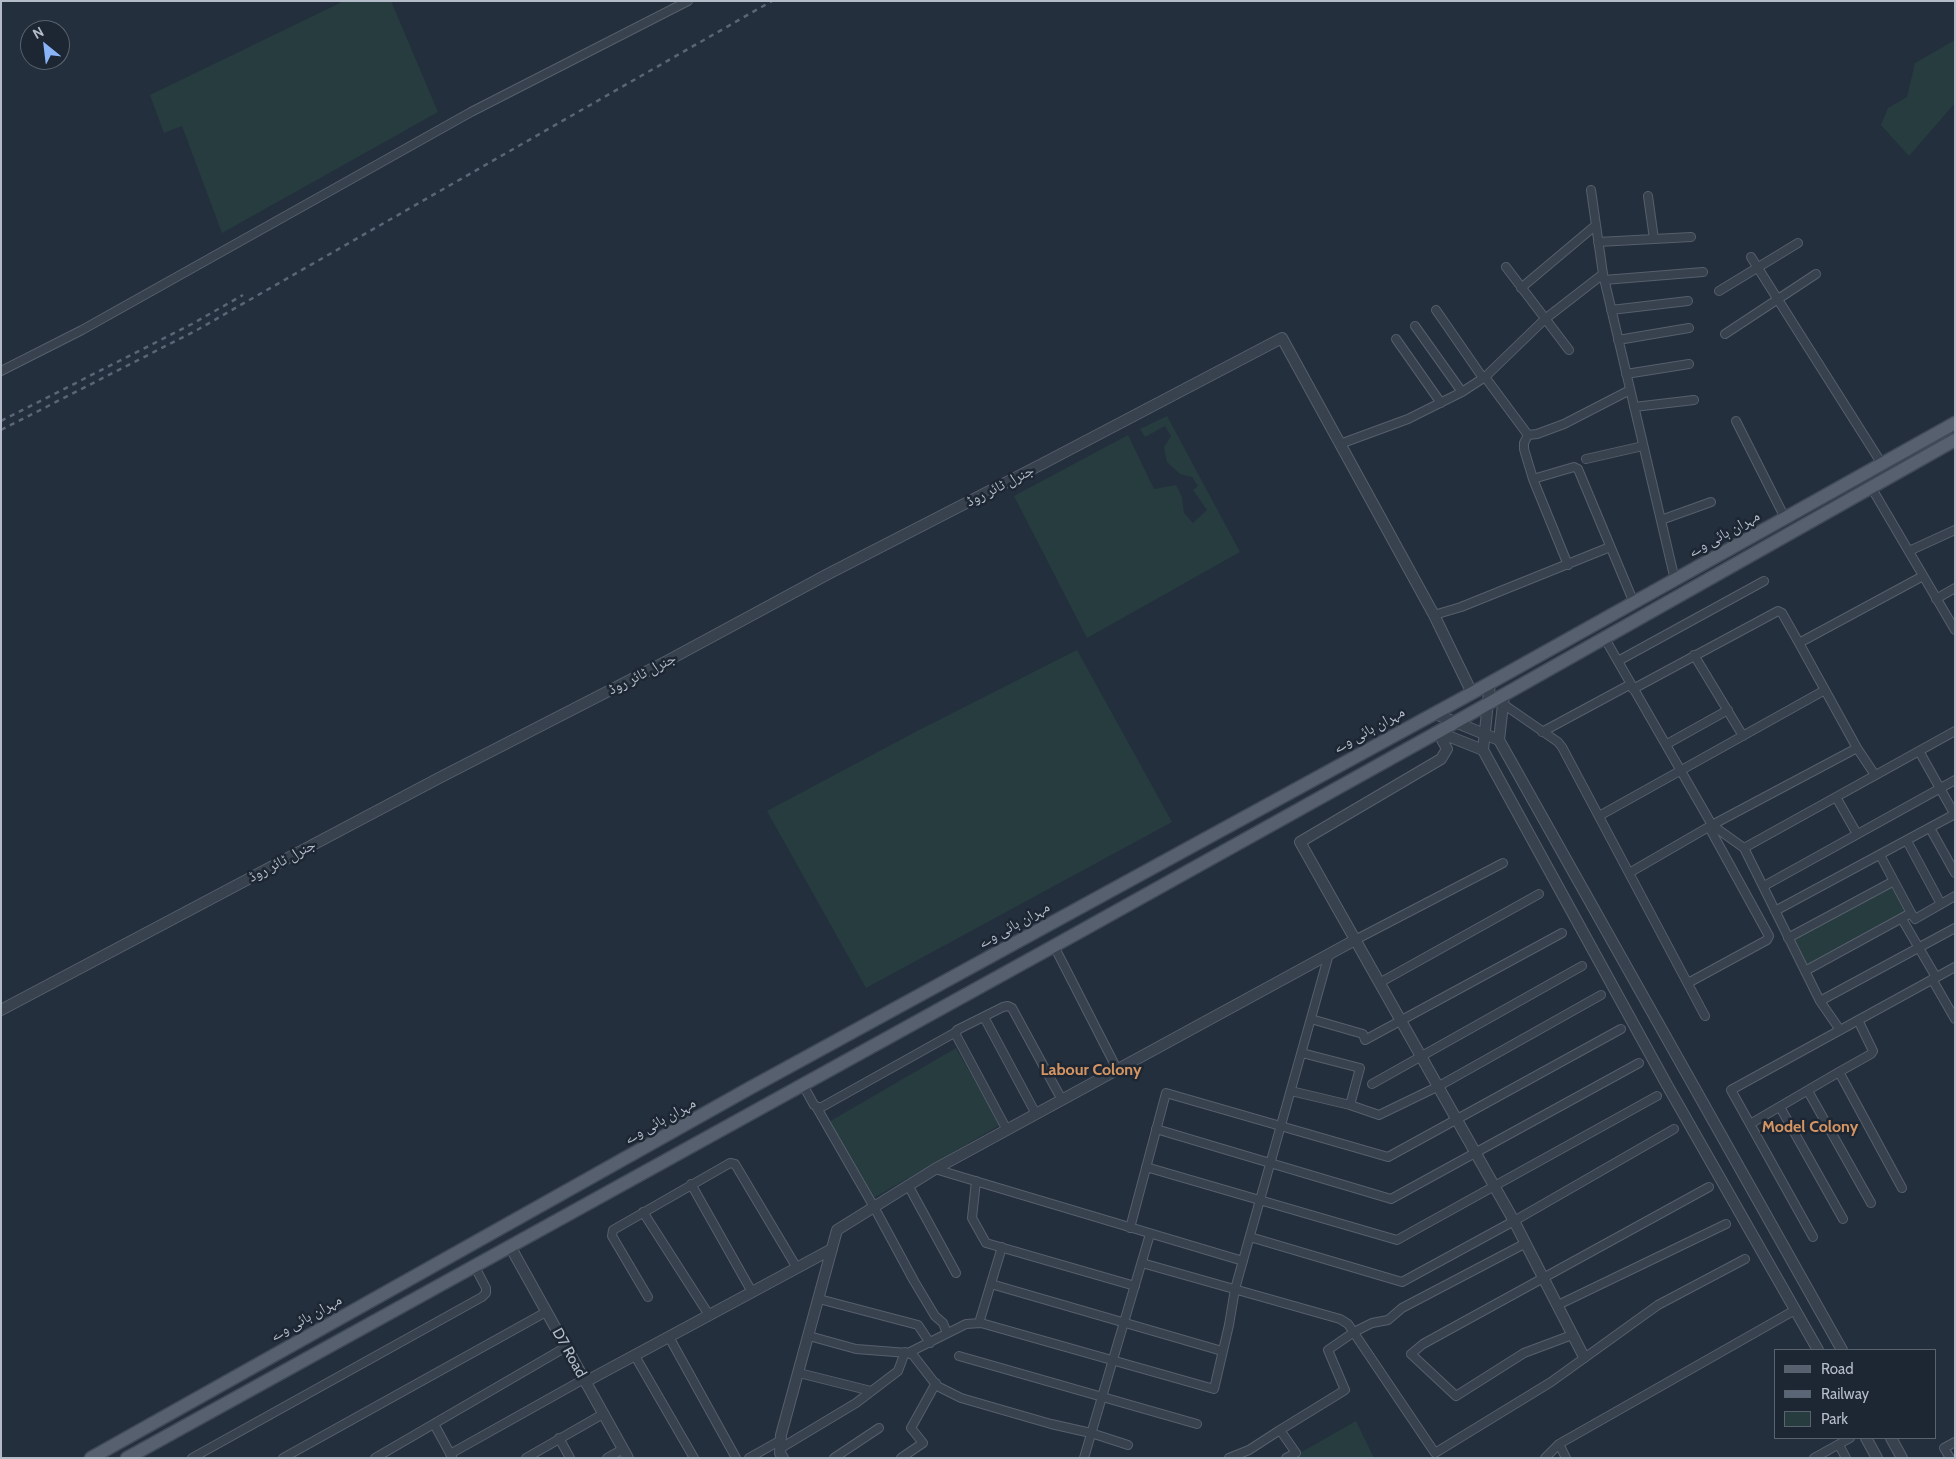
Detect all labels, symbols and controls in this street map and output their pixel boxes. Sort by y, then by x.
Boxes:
north arrow [20,20,70,70]
text: N [30,22,47,43]
street label: جنرل ٹائر روڈ [963,461,1037,511]
street label: مہران ہائی وے [1685,507,1763,561]
street label: جنرل ٹائر روڈ [605,649,679,699]
street label: مہران ہائی وے [1330,703,1408,757]
street label: جنرل ٹائر روڈ [245,836,319,886]
street label: مہران ہائی وے [975,898,1053,952]
district label: Labour Colony [1040,1060,1142,1080]
street label: مہران ہائی وے [621,1094,699,1148]
district label: Model Colony [1762,1117,1858,1137]
street label: مہران ہائی وے [267,1291,345,1345]
street label: D7 Road [548,1325,590,1381]
legend [1774,1349,1936,1439]
text: Road [1821,1360,1854,1378]
text: Railway [1821,1385,1869,1403]
text: Park [1821,1410,1848,1428]

